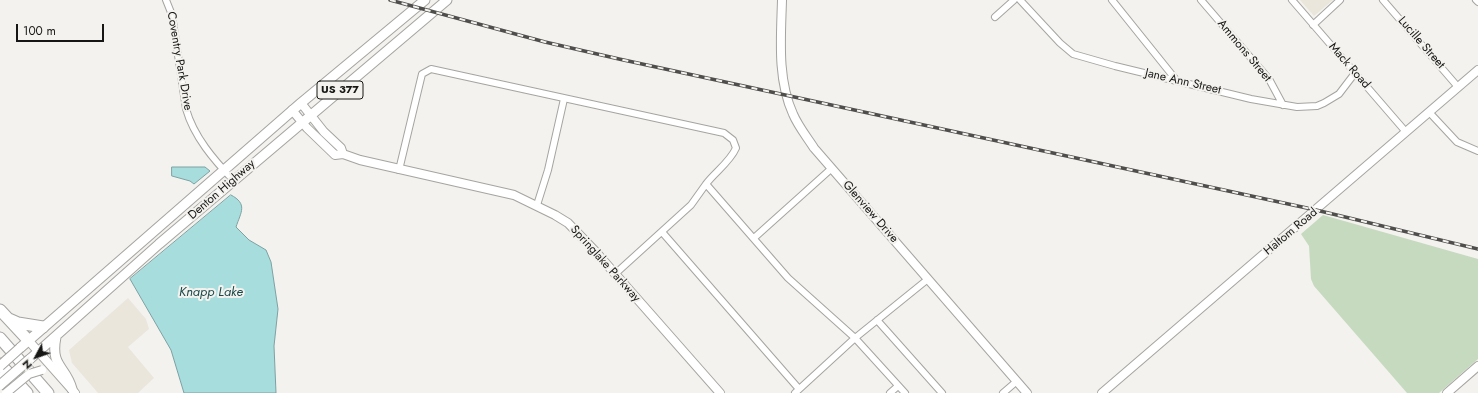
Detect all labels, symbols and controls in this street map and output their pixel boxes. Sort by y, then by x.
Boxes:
street label: Coventry Park Drive [163,10,195,112]
street label: Lucille Street [1394,14,1448,72]
scale bar [18,16,106,42]
street label: Ammons Street [1214,17,1274,85]
text: 100 m [23,22,56,40]
street label: Mack Road [1325,40,1373,92]
street label: Jane Ann Street [1144,66,1222,98]
road number: US 377 [317,81,363,99]
street label: Denton Highway [186,157,258,223]
street label: Glenview Drive [839,178,901,246]
street label: Haltom Road [1261,205,1321,259]
street label: Springlake Parkway [567,223,643,305]
water label: Knapp Lake [179,285,243,301]
north arrow [16,337,56,377]
text: N [18,356,36,373]

